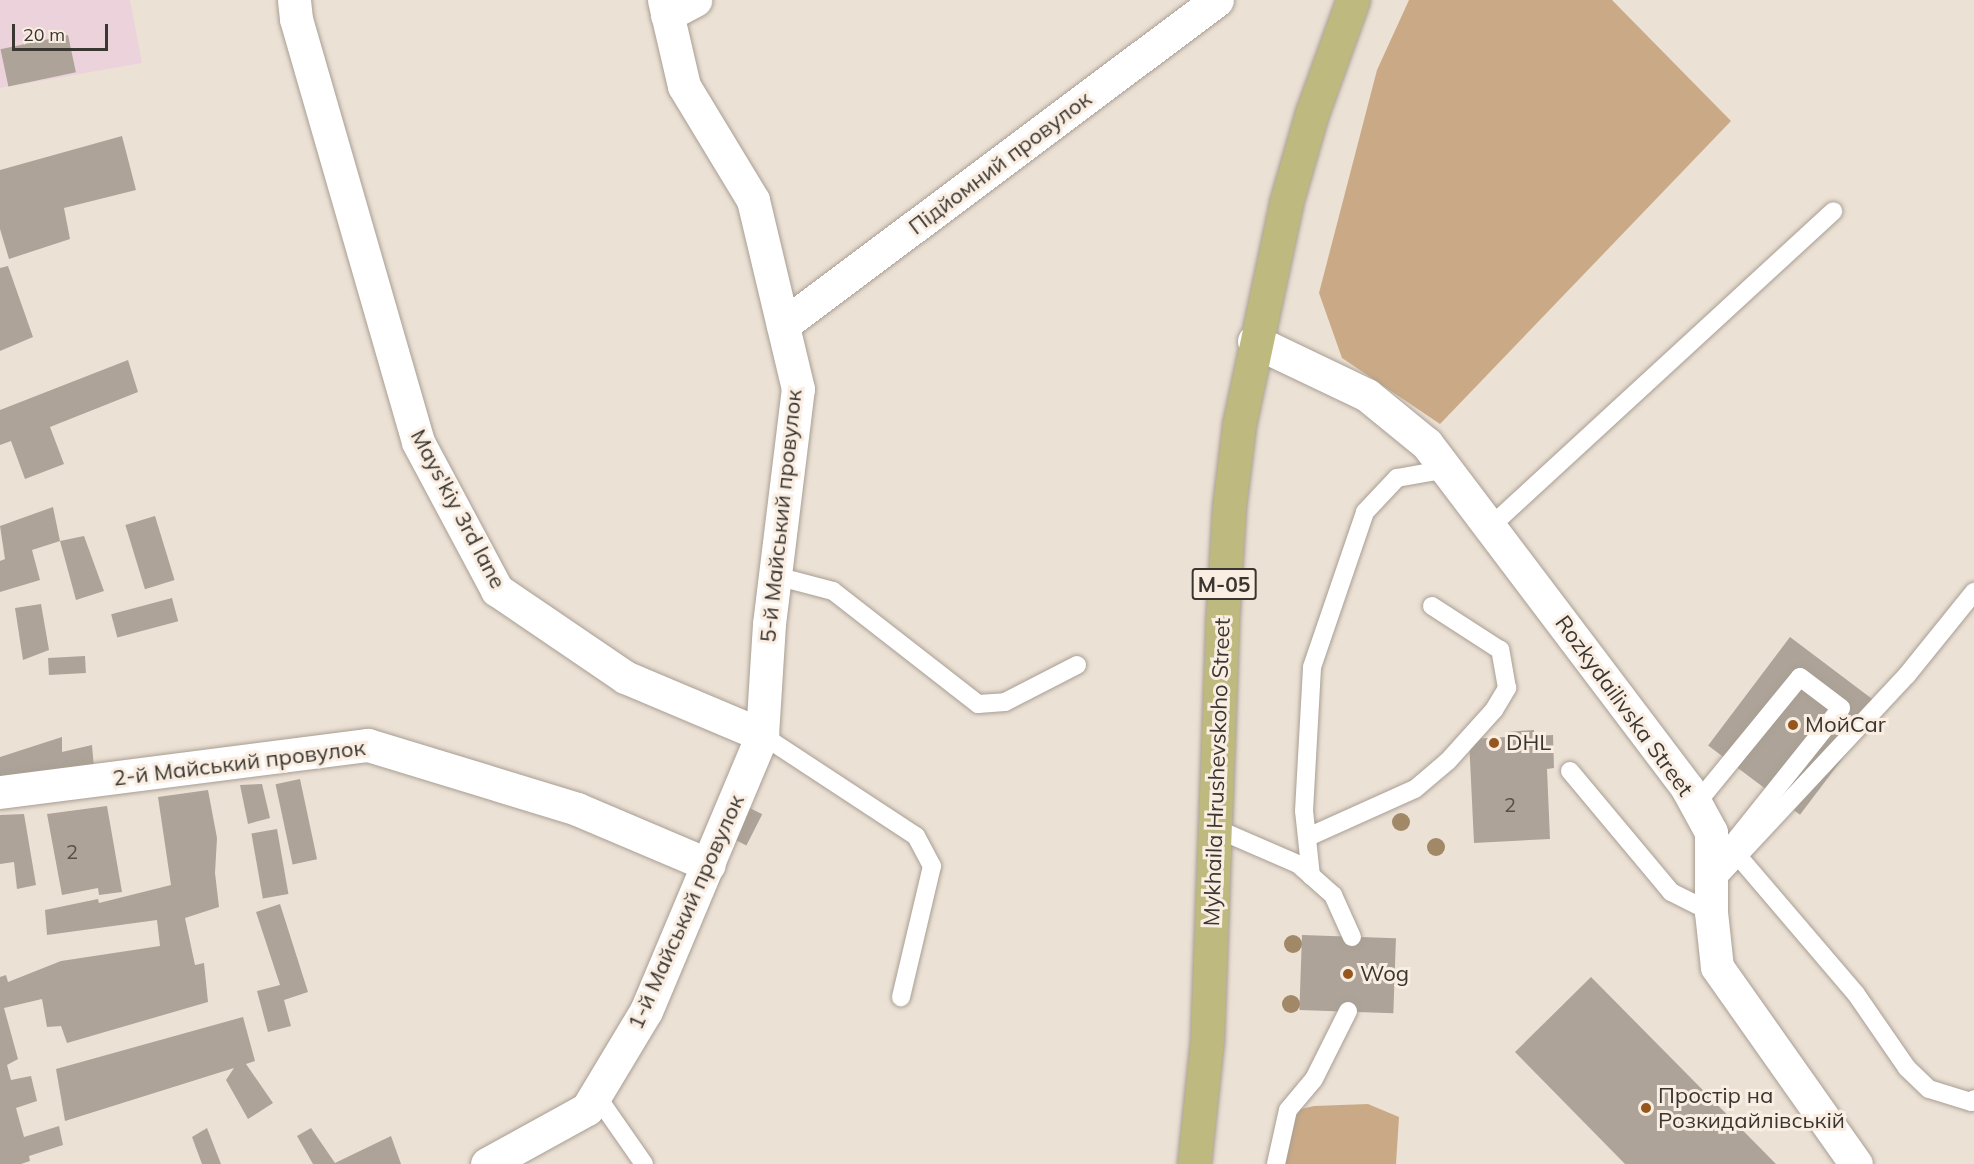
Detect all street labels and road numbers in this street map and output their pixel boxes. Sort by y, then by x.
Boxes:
street label: Підйомний провулок [904,86,1096,240]
street label: 5-й Майський провулок [755,388,807,644]
street label: Mays'kiy 3rd lane [405,425,511,593]
road number: М-05 [1191,566,1257,602]
street label: Rozkydailivska Street [1550,611,1698,801]
street label: Mykhaila Hrushevskoho Street [1198,617,1236,927]
street label: 2-й Майський провулок [111,734,367,792]
street label: 1-й Майський провулок [622,791,750,1033]

